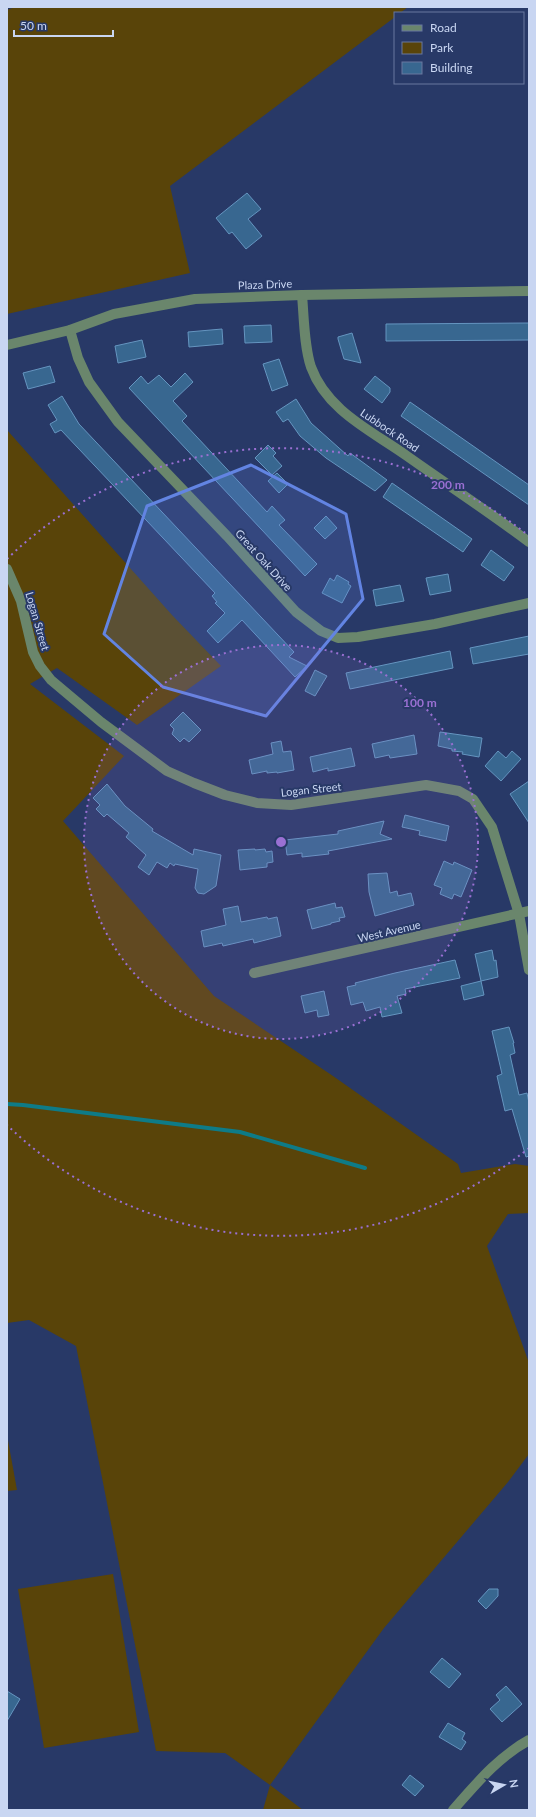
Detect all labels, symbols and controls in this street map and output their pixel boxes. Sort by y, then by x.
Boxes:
scale bar [14,12,113,38]
legend [394,12,524,84]
text: 50 m [20,18,47,33]
text: Road [430,20,457,35]
text: Park [430,40,454,55]
text: Building [430,60,473,75]
street label: Plaza Drive [238,277,292,291]
street label: Lubbock Road [358,406,422,454]
text: 200 m [431,477,465,492]
street label: Great Oak Drive [233,526,295,594]
street label: Logan Street [23,590,53,652]
text: 100 m [403,695,437,710]
street label: Logan Street [280,779,342,799]
centre of rings [274,835,288,849]
street label: West Avenue [356,917,422,945]
north arrow [484,1765,524,1805]
text: N [507,1778,521,1789]

